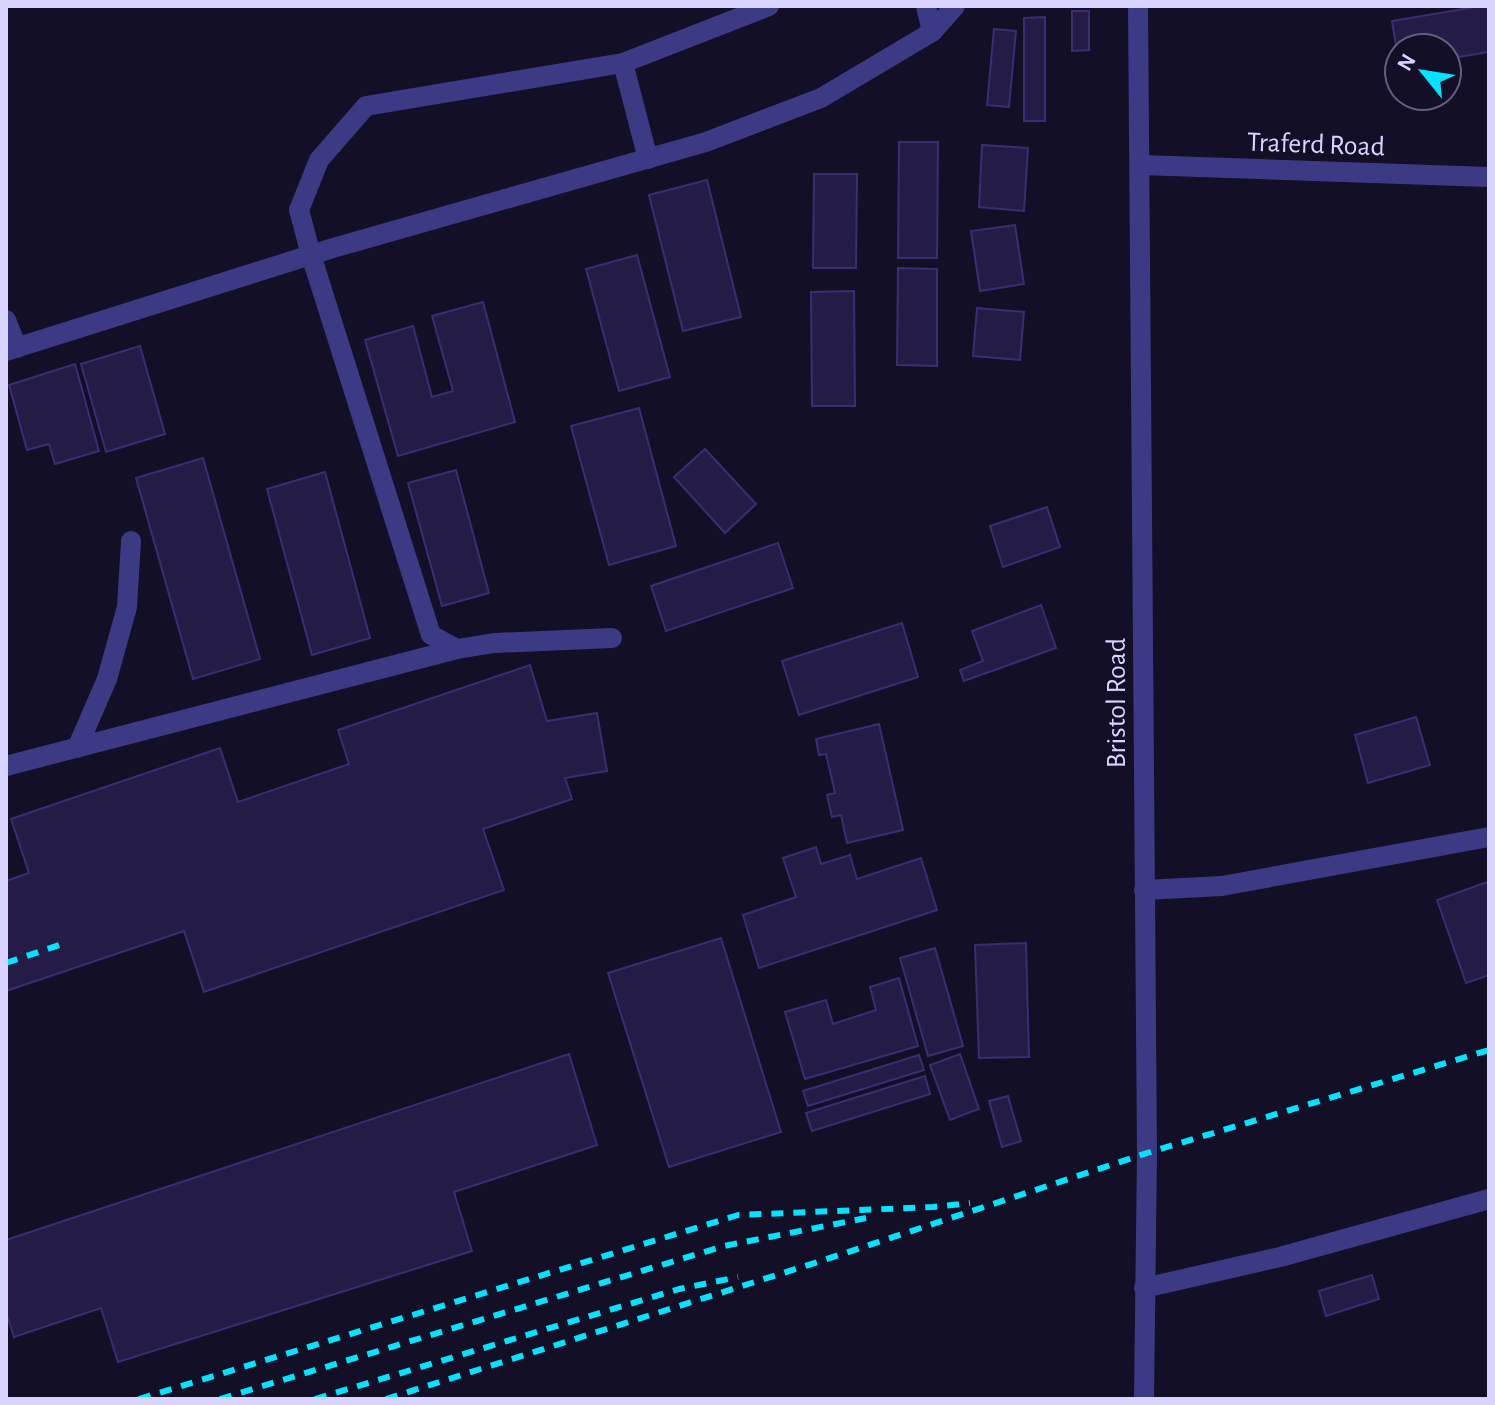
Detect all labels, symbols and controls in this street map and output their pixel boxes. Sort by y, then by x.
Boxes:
north arrow [1383,32,1463,112]
text: N [1393,50,1420,75]
street label: Traferd Road [1246,129,1385,161]
street label: Bristol Road [1103,638,1131,768]

